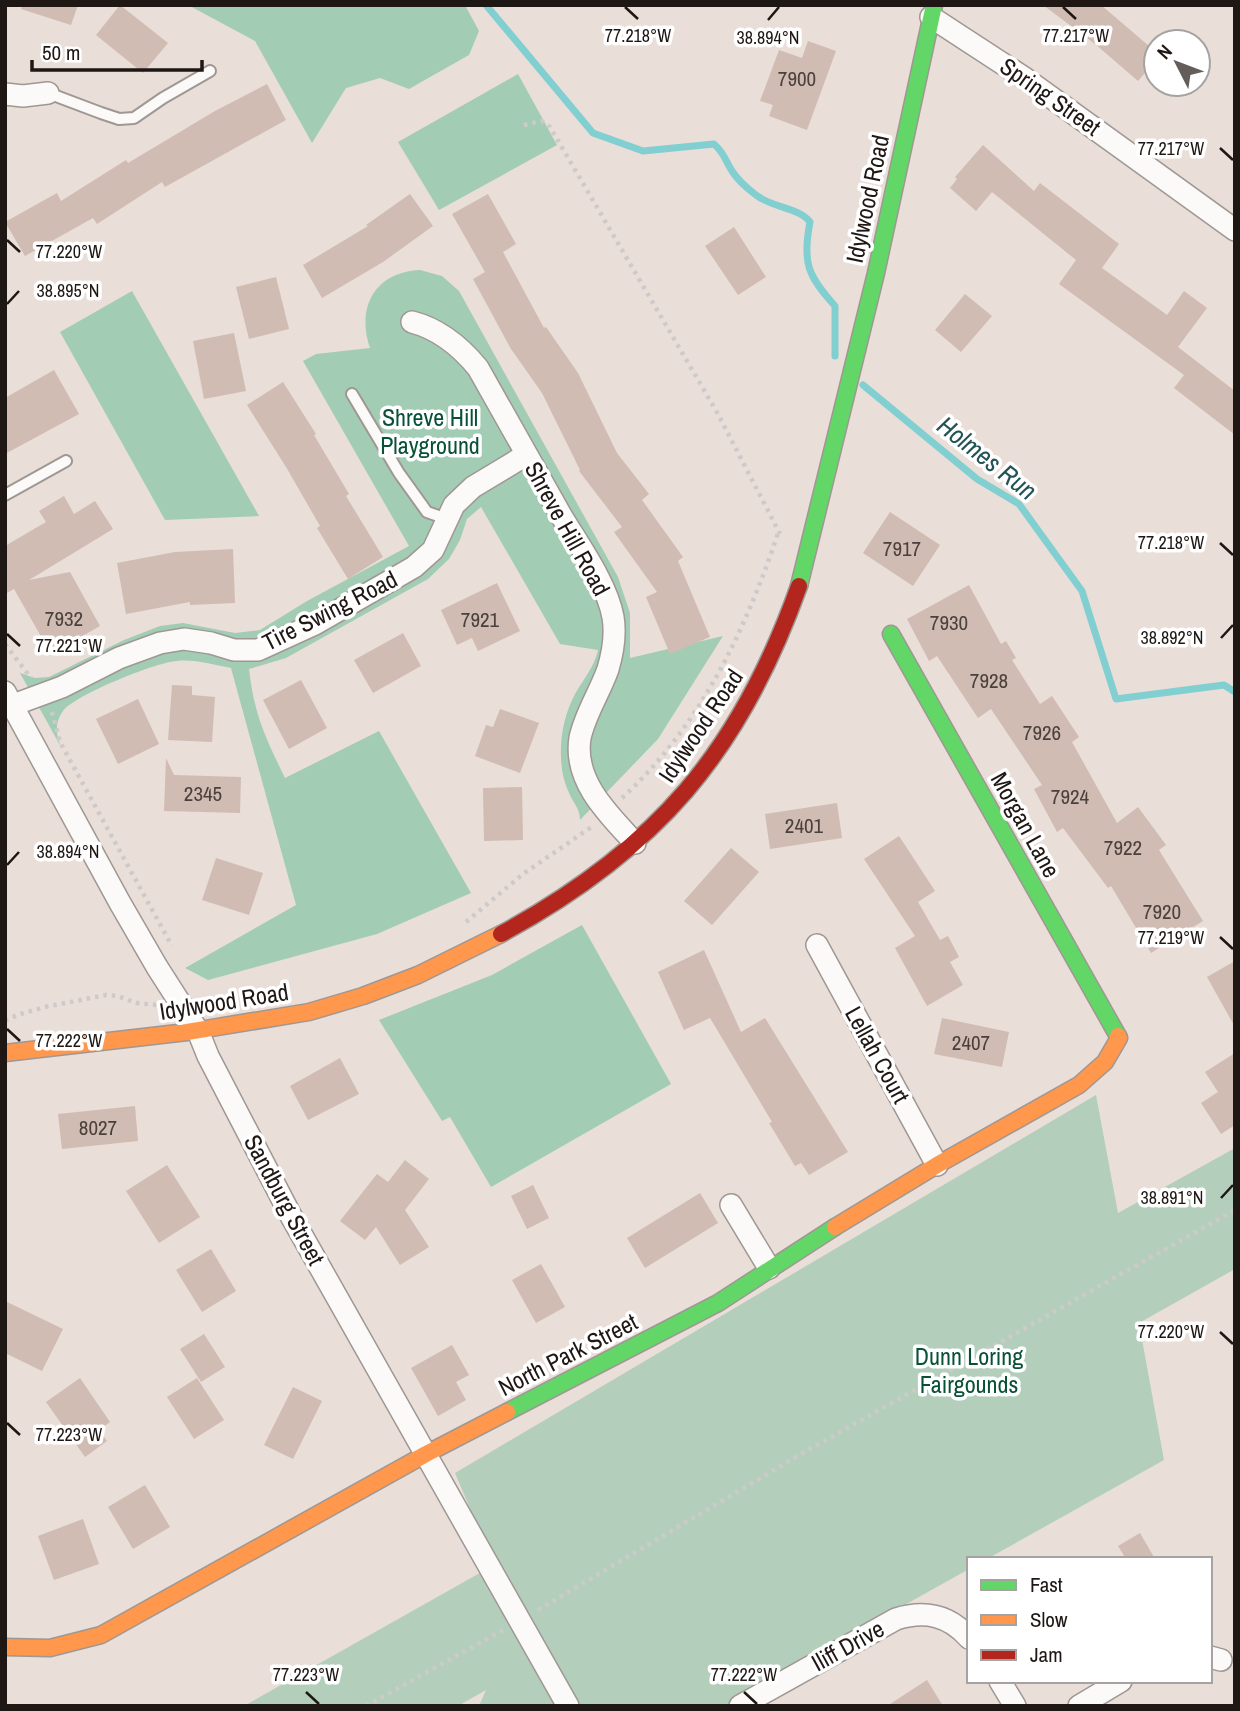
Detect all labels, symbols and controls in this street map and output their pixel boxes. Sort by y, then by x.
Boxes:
text: 77.218°W [605,23,671,48]
text: 77.217°W [1043,23,1109,48]
text: 38.894°N [737,25,800,50]
scale bar [32,28,201,72]
north arrow [1142,28,1212,98]
text: 50 m [42,38,80,67]
text: N [1151,39,1178,65]
street label: Spring Street [994,50,1108,143]
house number: 7900 [778,64,816,93]
street label: Idylwood Road [838,132,896,266]
text: 77.217°W [1138,136,1204,161]
text: 77.220°W [36,239,102,264]
text: 38.895°N [37,278,100,303]
park label: Shreve Hill Playground [380,401,480,461]
water label: Holmes Run [930,408,1044,508]
street label: Shreve Hill Road [518,456,618,601]
text: 77.218°W [1138,530,1204,555]
house number: 7917 [883,534,921,563]
street label: Tire Swing Road [257,562,402,658]
house number: 7932 [45,604,83,633]
house number: 7921 [461,605,500,634]
house number: 7930 [930,608,968,637]
text: 38.892°N [1141,625,1204,650]
text: 77.221°W [36,633,102,658]
street label: Idylwood Road [651,663,750,788]
house number: 7928 [970,666,1008,695]
house number: 7926 [1023,718,1061,747]
street label: Morgan Lane [984,766,1068,883]
house number: 2345 [184,779,222,808]
house number: 7924 [1051,782,1090,811]
house number: 2401 [785,811,824,840]
house number: 7922 [1104,833,1142,862]
text: 38.894°N [37,839,100,864]
house number: 7920 [1143,897,1181,926]
text: 77.219°W [1138,925,1204,950]
street label: Idylwood Road [157,975,291,1027]
street label: Lellah Court [838,1000,918,1109]
text: 77.222°W [36,1028,102,1053]
house number: 2407 [952,1028,990,1057]
house number: 8027 [79,1113,117,1142]
street label: Sandburg Street [237,1129,333,1271]
text: 38.891°N [1141,1185,1204,1210]
street label: North Park Street [493,1305,643,1403]
text: 77.220°W [1138,1319,1204,1344]
park label: Dunn Loring Fairgounds [915,1340,1023,1400]
text: 77.223°W [36,1422,102,1447]
legend [967,1557,1212,1683]
text: Fast [1030,1570,1063,1599]
text: Slow [1030,1605,1068,1634]
street label: Iliff Drive [805,1612,890,1678]
text: Jam [1030,1640,1063,1669]
text: 77.223°W [273,1662,339,1687]
text: 77.222°W [711,1662,777,1687]

